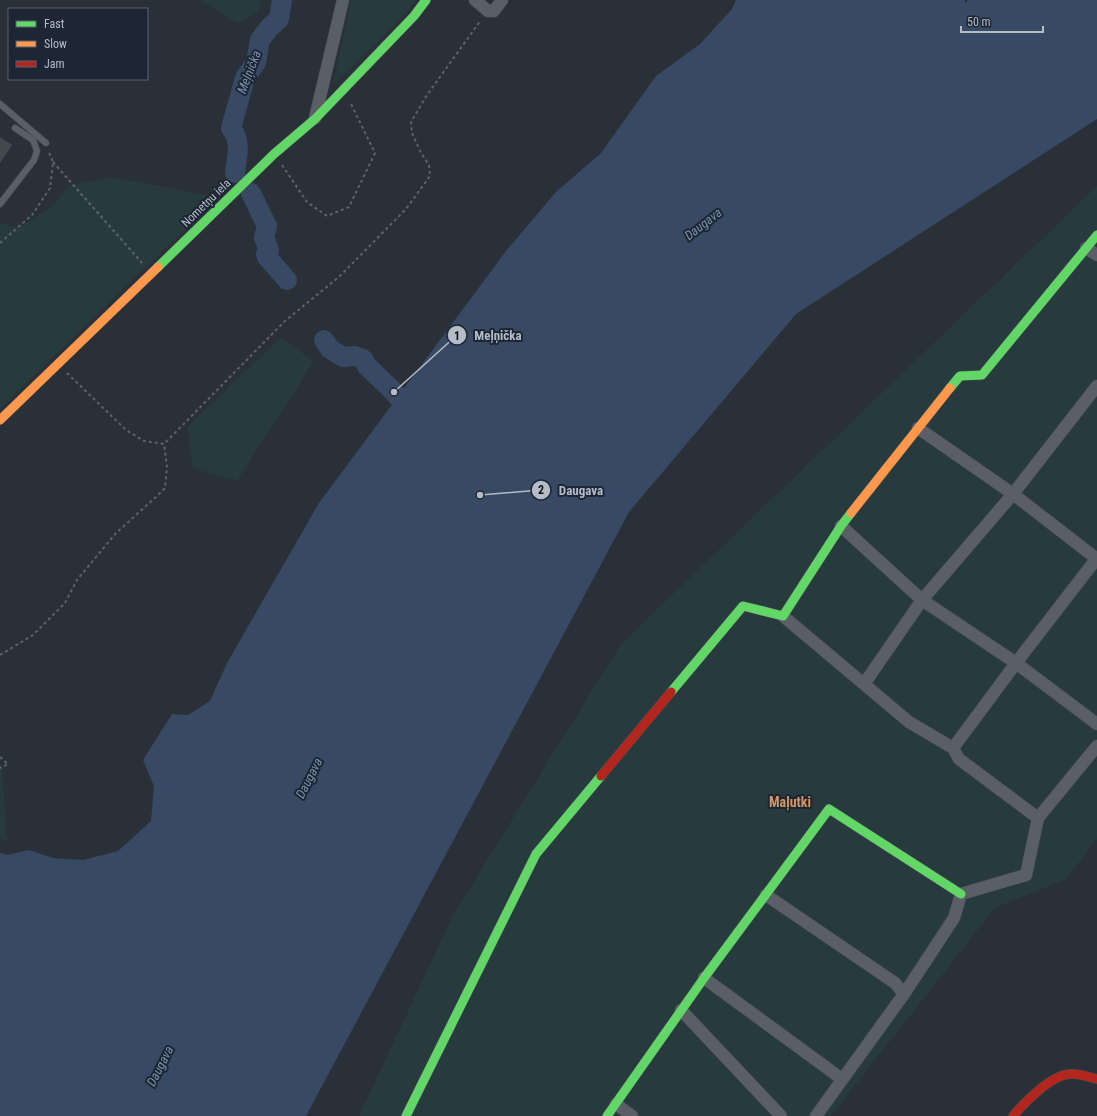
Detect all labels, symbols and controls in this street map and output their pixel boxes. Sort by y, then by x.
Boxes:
legend [8,8,148,80]
scale bar [961,8,1043,34]
text: 50 m [967,15,991,29]
text: Fast [44,17,65,31]
text: Slow [44,37,67,51]
water label: Meļņička [234,48,265,96]
text: Jam [44,57,65,71]
street label: Nometņu iela [179,176,234,231]
water label: Daugava [681,205,725,243]
callout: Meļņička [447,323,530,348]
text: Meļņička [474,328,522,344]
text: 1 [454,329,460,343]
callout: Daugava [531,478,611,503]
text: 2 [538,483,544,497]
text: Daugava [559,483,603,498]
water label: Daugava [293,756,325,800]
district label: Maļutki [769,794,811,811]
water label: Daugava [144,1044,176,1088]

